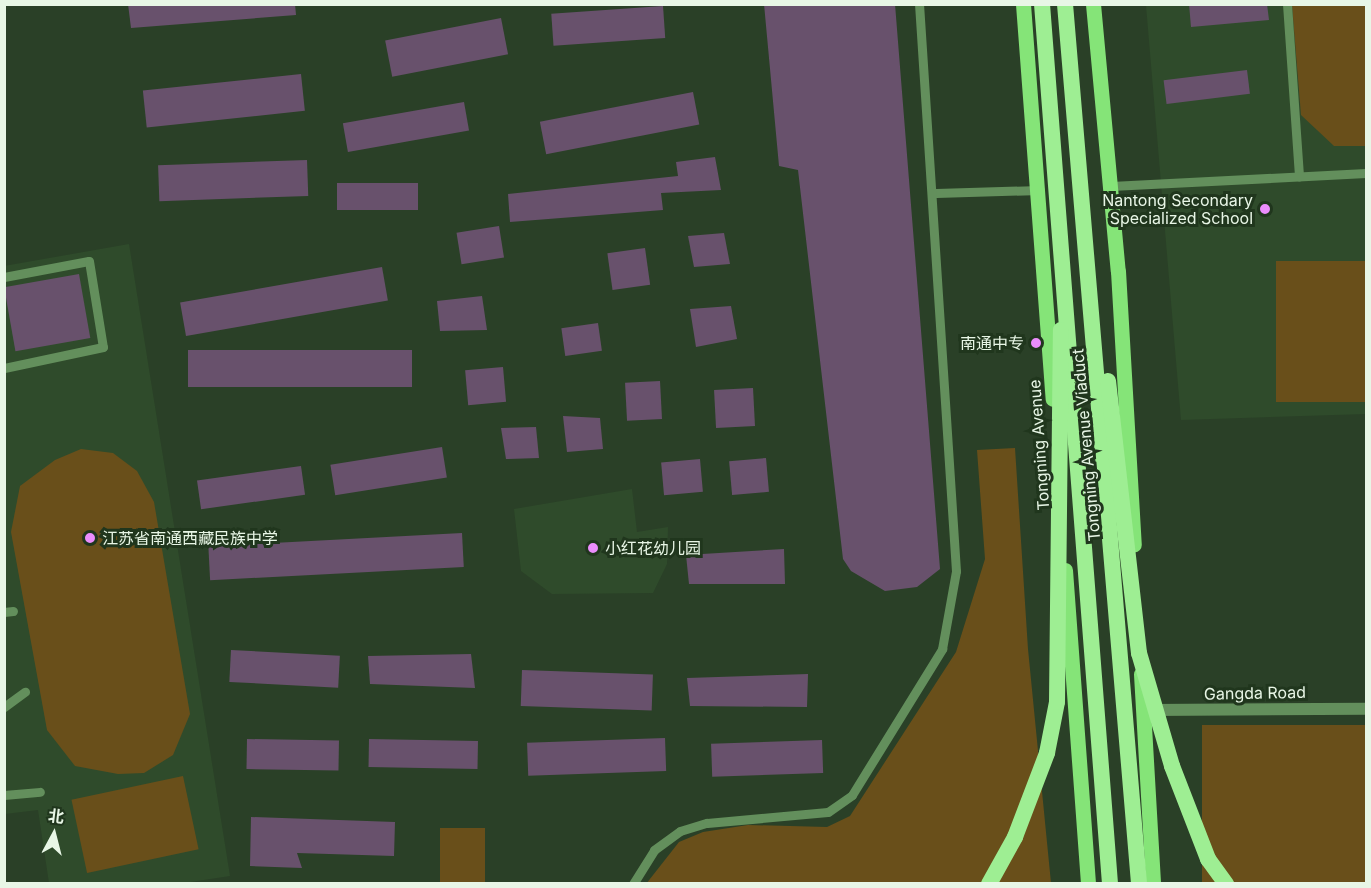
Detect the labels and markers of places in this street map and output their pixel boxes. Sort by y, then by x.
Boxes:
place label: Nantong Secondary Specialized School [1102,190,1253,228]
marker: Nantong Secondary Specialized School [1258,202,1272,216]
place label: 南通中专 [960,333,1024,353]
marker: 南通中专 [1029,336,1043,350]
place label: 江苏省南通西藏民族中学 [102,528,278,548]
marker: 江苏省南通西藏民族中学 [83,531,97,545]
place label: 小红花幼儿园 [605,538,701,558]
marker: 小红花幼儿园 [586,541,600,555]

